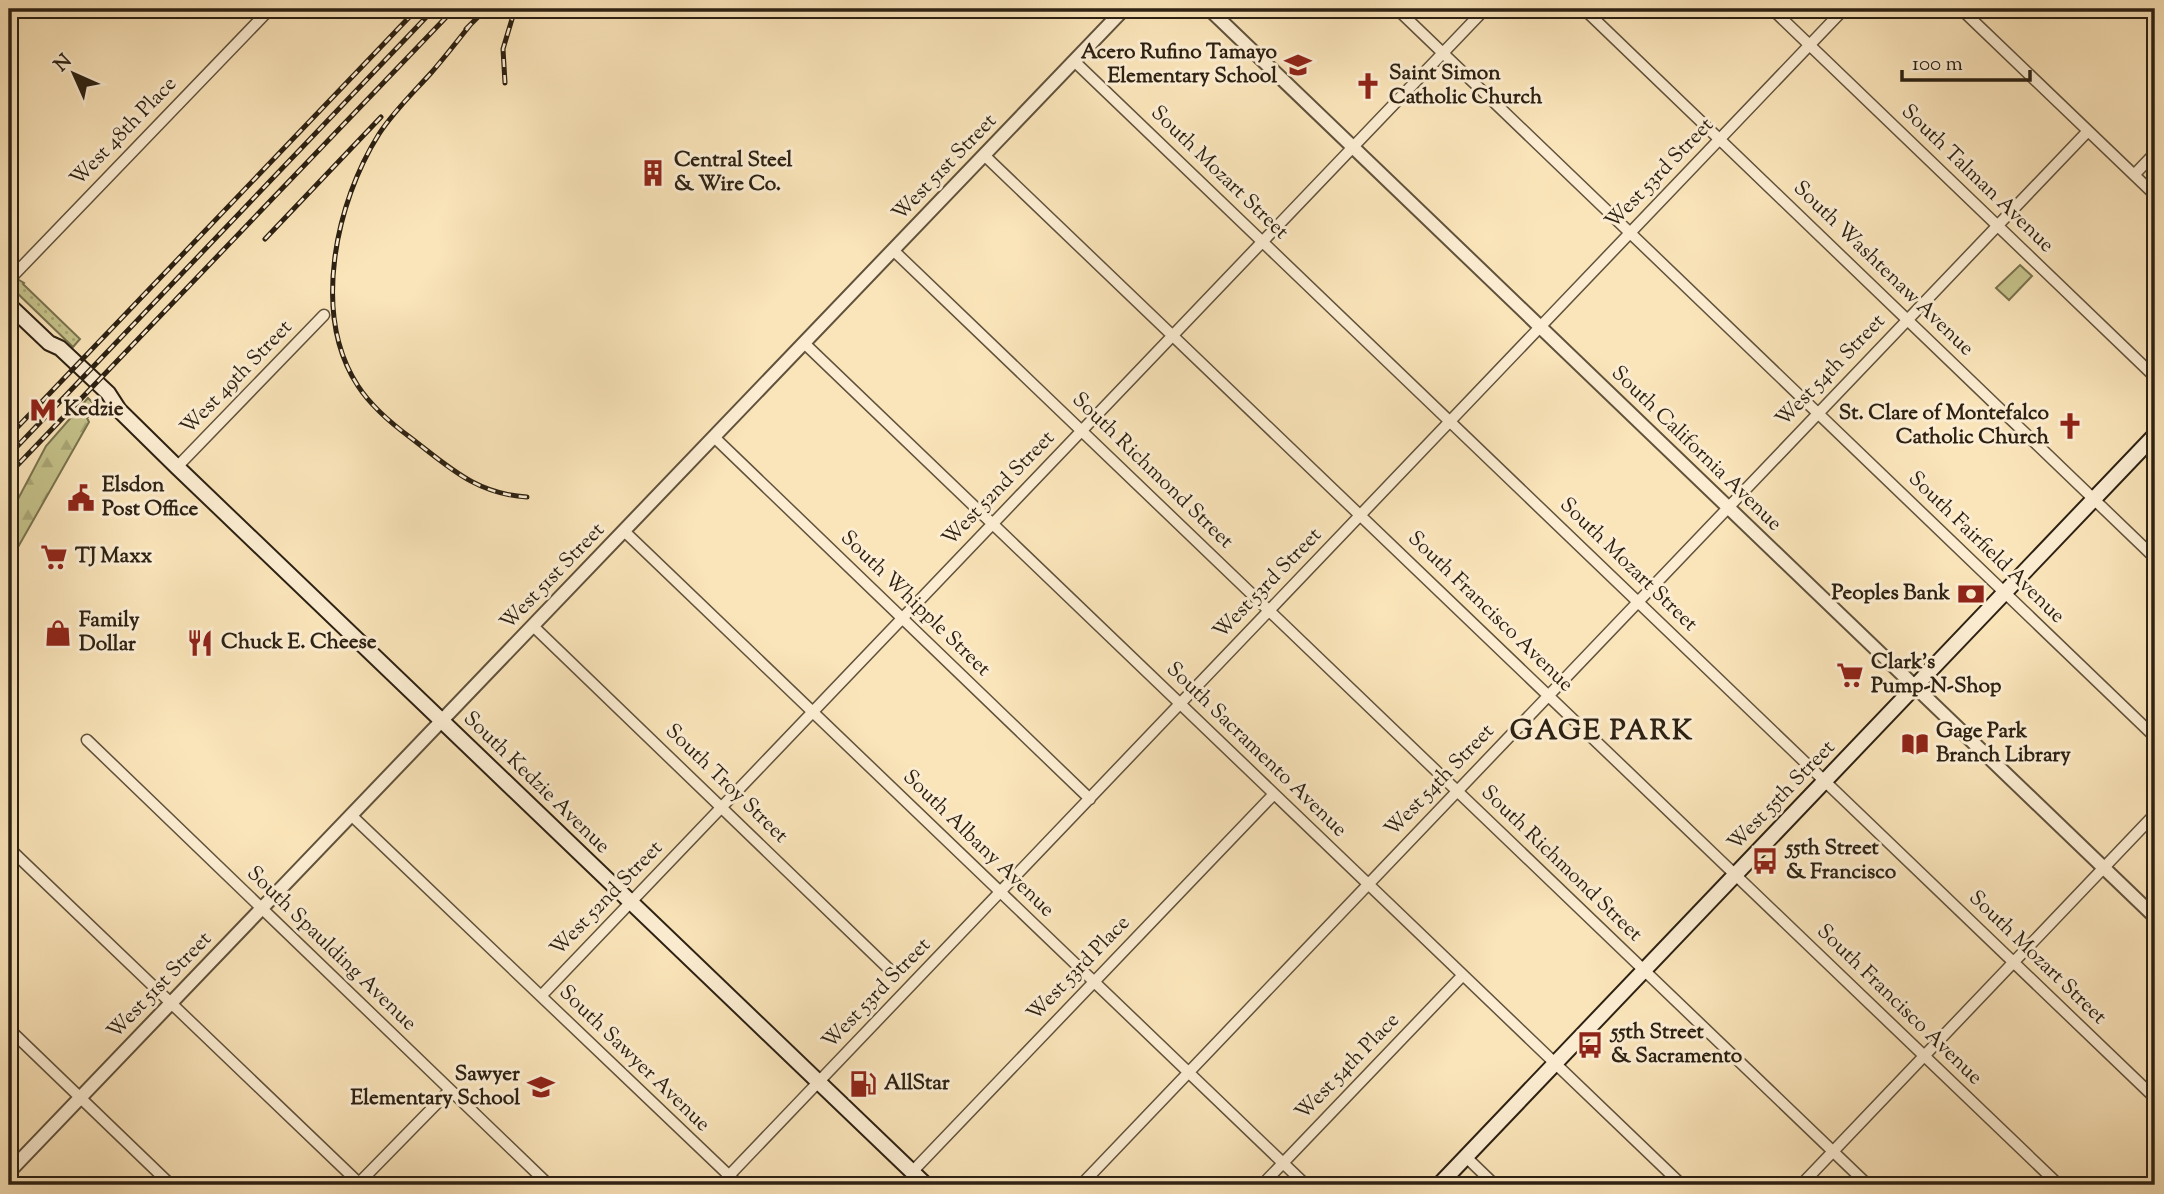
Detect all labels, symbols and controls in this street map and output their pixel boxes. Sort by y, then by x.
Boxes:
north arrow [38,38,108,108]
place label: Acero Rufino Tamayo Elementary School [1081,38,1278,92]
scale bar [1902,38,2029,82]
text: N [49,49,79,79]
school or university icon: Acero Rufino Tamayo Elementary School [1283,50,1313,80]
text: 100 m [1912,50,1963,80]
place label: Saint Simon Catholic Church [1389,59,1543,113]
street label: West 48th Place [64,70,184,194]
church icon: Saint Simon Catholic Church [1353,71,1383,101]
street label: South Talman Avenue [1894,98,2060,260]
street label: South Mozart Street [1143,99,1295,247]
street label: West 51st Street [886,107,1004,229]
street label: West 53rd Street [1599,111,1721,237]
place label: Central Steel & Wire Co. [674,146,793,200]
building icon: Central Steel & Wire Co. [638,158,668,188]
street label: South Washtenaw Avenue [1786,174,1980,364]
street label: West 54th Street [1769,308,1893,434]
street label: West 49th Street [174,314,300,442]
street label: South California Avenue [1604,359,1788,539]
street label: South Richmond Street [1065,386,1239,556]
metro station icon: Kedzie [28,395,58,425]
place label: Kedzie [64,395,124,425]
place label: St. Clare of Montefalco Catholic Church [1839,399,2050,453]
church icon: St. Clare of Montefalco Catholic Church [2055,411,2085,441]
street label: West 52nd Street [936,424,1062,554]
street label: South Fairfield Avenue [1901,465,2071,631]
place label: Elsdon Post Office [102,471,199,525]
public building icon: Elsdon Post Office [66,483,96,513]
street label: South Mozart Street [1552,491,1704,639]
street label: West 51st Street [494,516,612,638]
street label: West 53rd Street [1207,521,1329,647]
street label: South Whipple Street [833,524,997,684]
street label: South Francisco Avenue [1400,525,1580,699]
supermarket icon: TJ Maxx [39,542,69,572]
place label: TJ Maxx [75,542,153,572]
place label: Peoples Bank [1832,579,1951,609]
bank icon: Peoples Bank [1956,579,1986,609]
place label: Family Dollar [79,606,140,660]
shop icon: Family Dollar [43,618,73,648]
restaurant icon: Chuck E. Cheese [185,628,215,658]
place label: Chuck E. Cheese [221,628,377,658]
place label: Clark's Pump-N-Shop [1871,648,2002,702]
street label: South Sacramento Avenue [1159,655,1353,845]
supermarket icon: Clark's Pump-N-Shop [1835,660,1865,690]
street label: South Kedzie Avenue [456,705,616,861]
district label: GAGE PARK [1510,712,1694,752]
street label: South Troy Street [658,717,794,851]
place label: Gage Park Branch Library [1936,717,2071,771]
street label: West 54th Street [1378,718,1502,844]
library icon: Gage Park Branch Library [1900,729,1930,759]
street label: West 55th Street [1721,734,1843,858]
street label: South Albany Avenue [895,763,1061,925]
street label: South Richmond Street [1474,779,1648,949]
street label: West 52nd Street [544,834,670,964]
place label: 55th Street & Francisco [1784,834,1897,888]
bus stop icon: 55th Street & Francisco [1750,846,1780,876]
street label: South Spaulding Avenue [239,860,423,1038]
street label: South Mozart Street [1961,884,2113,1032]
street label: West 53rd Place [1021,909,1137,1029]
street label: South Francisco Avenue [1809,918,1989,1092]
street label: West 51st Street [101,925,219,1047]
street label: West 53rd Street [816,931,938,1057]
street label: South Sawyer Avenue [552,979,716,1139]
street label: West 54th Place [1289,1007,1407,1127]
place label: 55th Street & Sacramento [1609,1018,1743,1072]
bus stop icon: 55th Street & Sacramento [1575,1030,1605,1060]
place label: Sawyer Elementary School [351,1060,520,1114]
fuel station icon: AllStar [848,1069,878,1099]
place label: AllStar [884,1069,950,1099]
school or university icon: Sawyer Elementary School [526,1072,556,1102]

